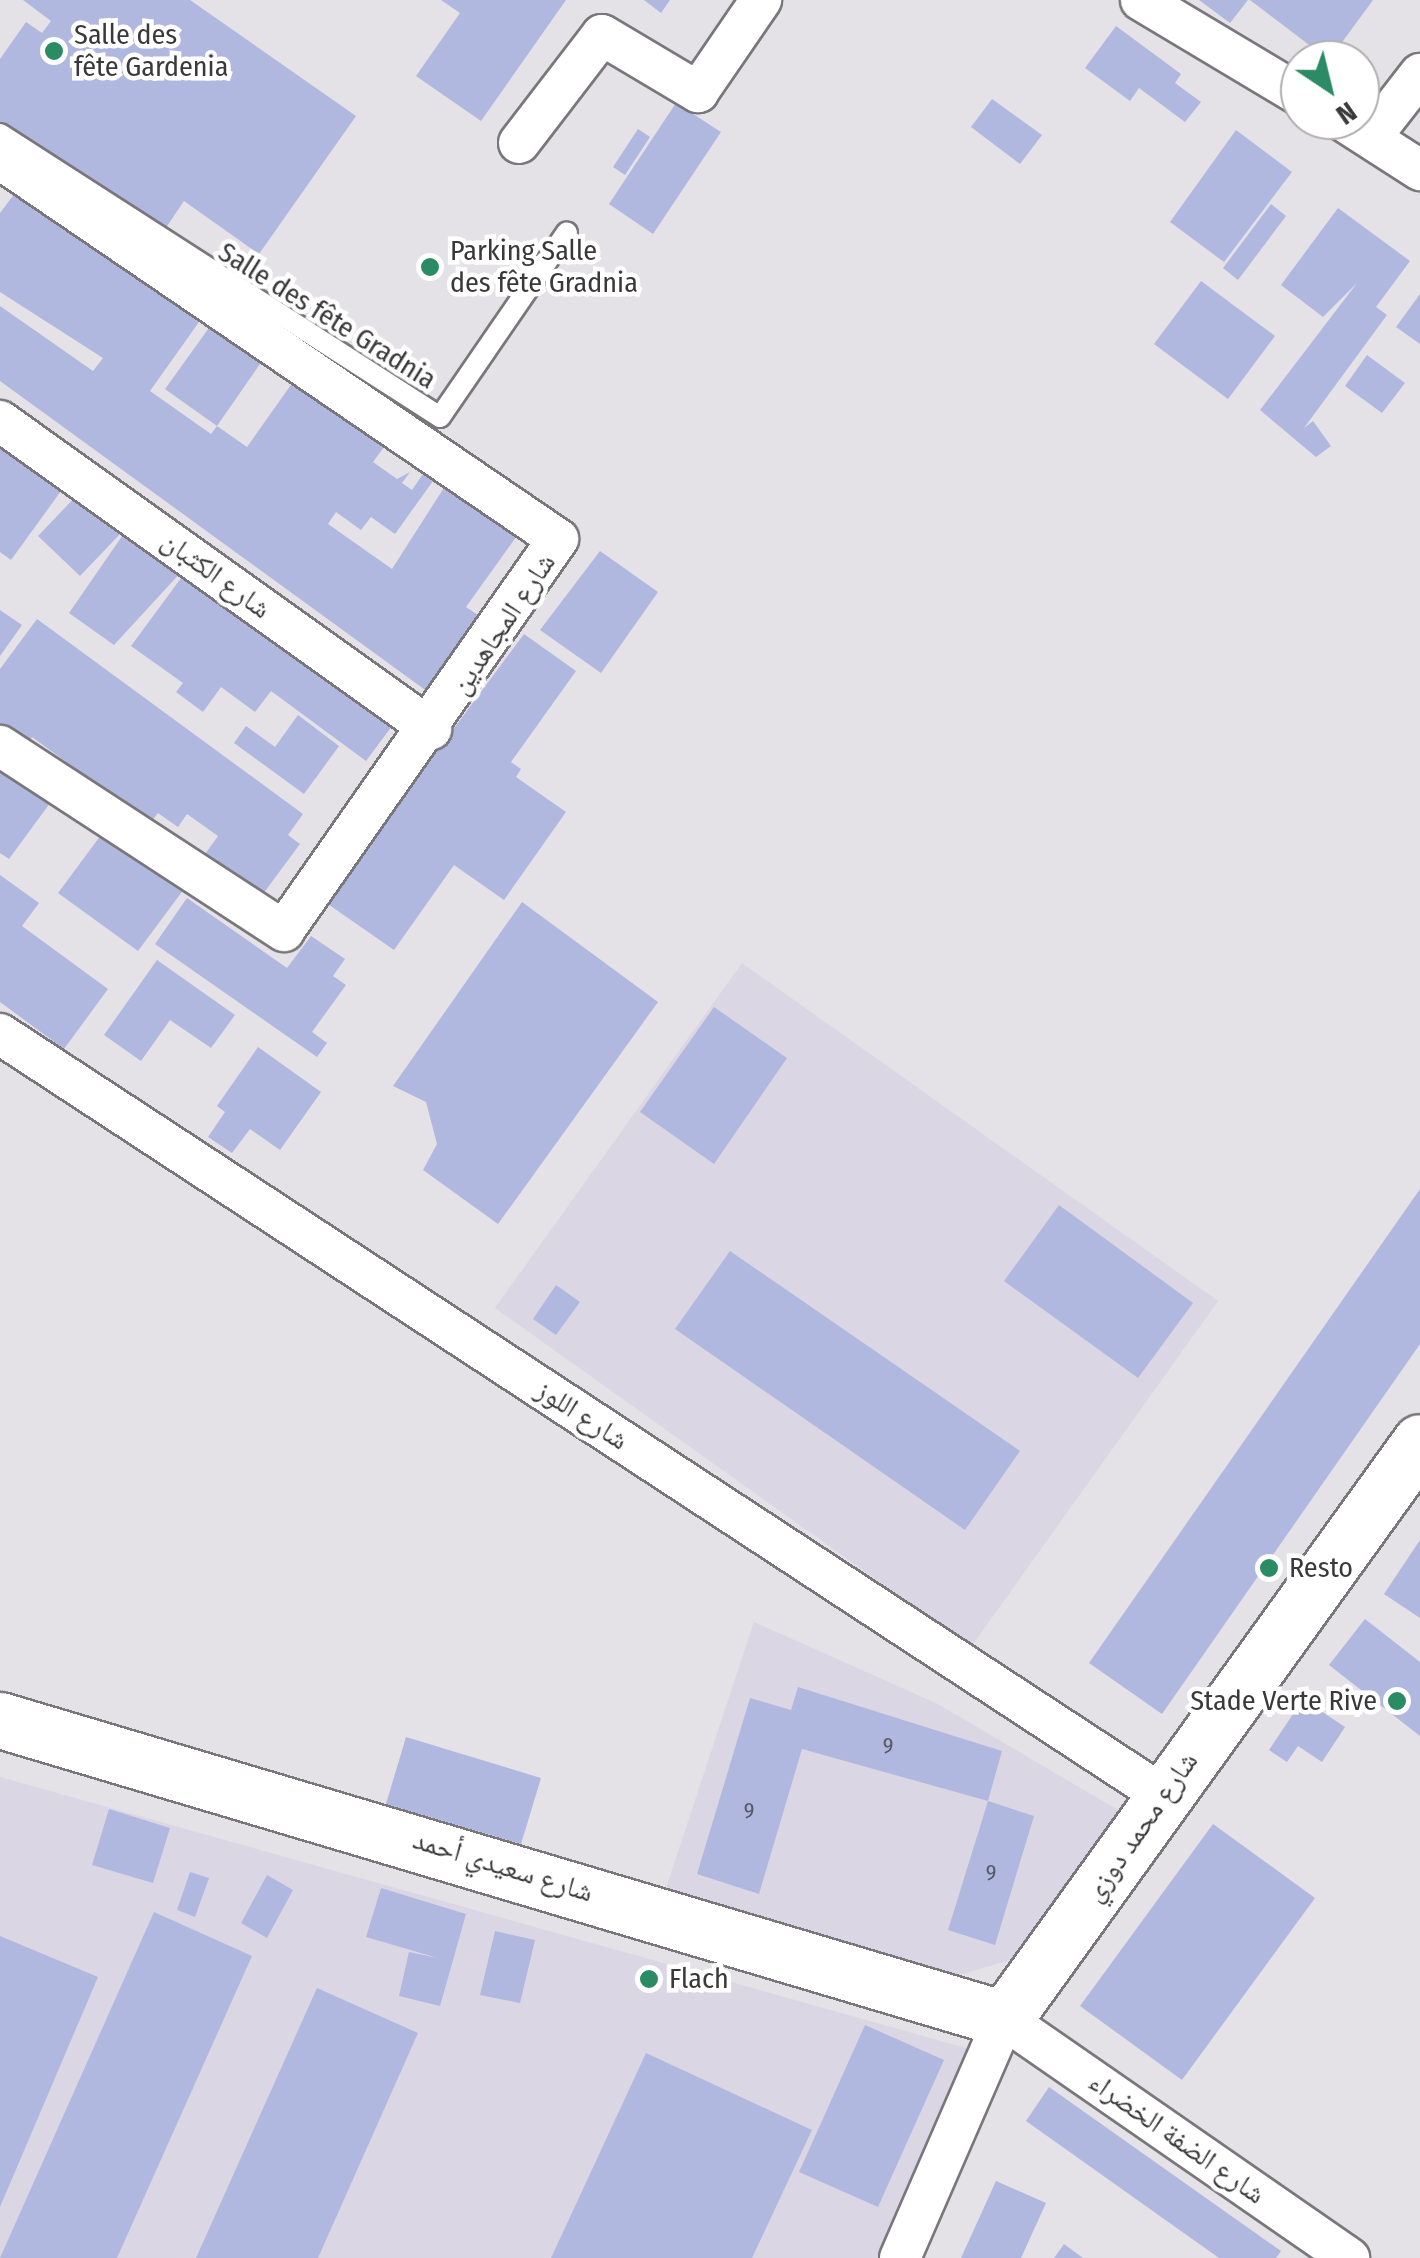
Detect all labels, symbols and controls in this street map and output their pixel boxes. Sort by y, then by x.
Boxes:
place label: Salle des fête Gardenia [74,18,228,84]
marker: Salle des fête Gardenia [43,40,65,62]
north arrow [1280,40,1380,140]
text: N [1330,95,1363,132]
place label: Parking Salle des fête Gradnia [450,234,638,300]
street label: Salle des fête Gradnia [212,235,442,397]
marker: Parking Salle des fête Gradnia [419,256,441,278]
street label: شارع الكثبان [155,524,277,626]
street label: شارع المجاهدين [443,547,563,701]
street label: شارع اللوز [530,1373,634,1457]
place label: Resto [1289,1551,1353,1585]
marker: Resto [1258,1557,1280,1579]
place label: Stade Verte Rive [1190,1684,1377,1718]
marker: Stade Verte Rive [1386,1690,1408,1712]
house number: 9 [883,1733,893,1759]
street label: شارع محمد دوزي [1077,1746,1205,1908]
house number: 9 [744,1798,754,1824]
street label: شارع سعيدي أحمد [409,1823,597,1909]
house number: 9 [986,1860,996,1886]
place label: Flach [669,1962,729,1996]
marker: Flach [638,1968,660,1990]
street label: شارع الضفة الخضراء [1082,2065,1272,2211]

